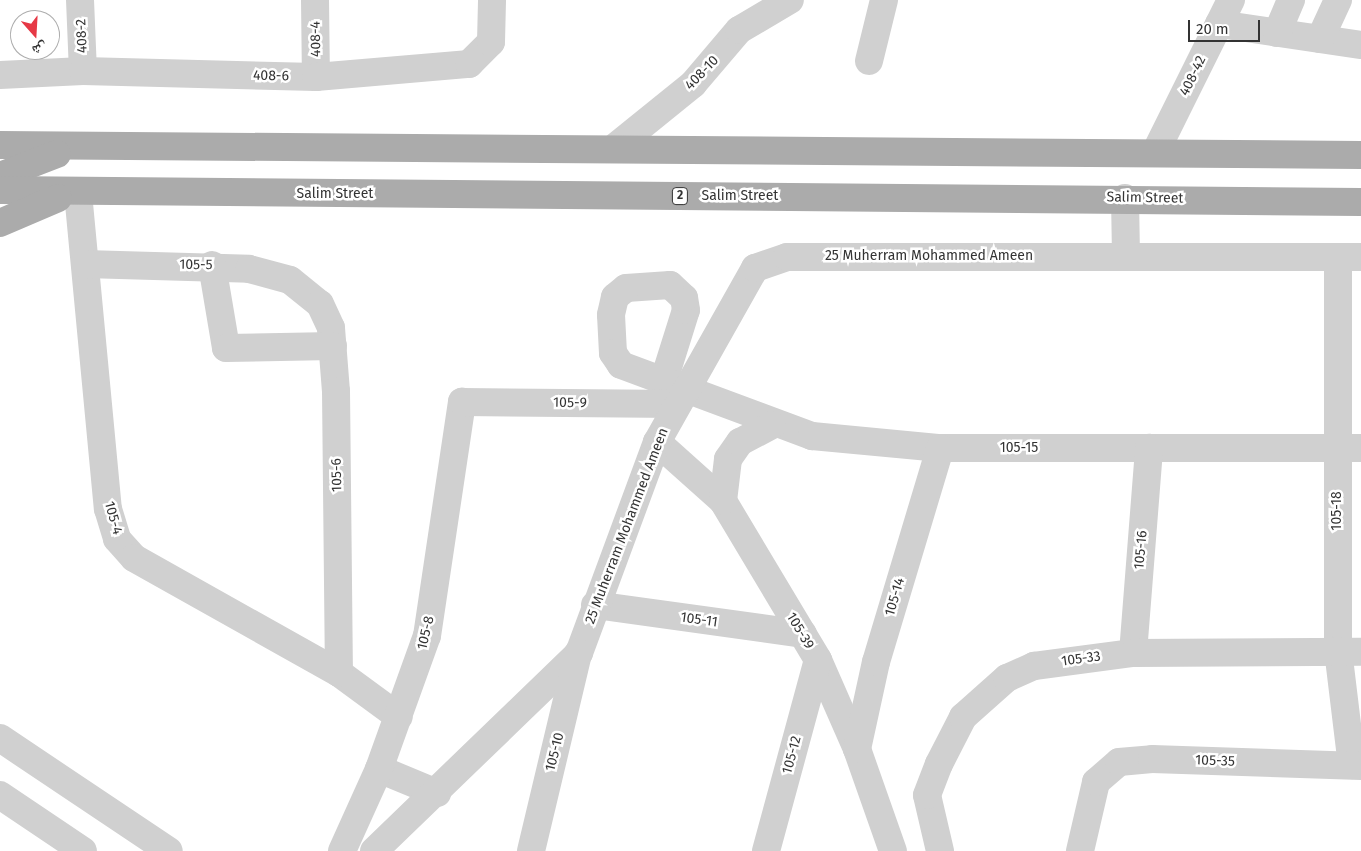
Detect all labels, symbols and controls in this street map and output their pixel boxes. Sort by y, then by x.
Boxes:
north arrow [10,10,60,60]
scale bar [1191,10,1264,42]
street label: 408-2 [73,18,91,54]
text: 20 m [1196,20,1229,38]
street label: 408-4 [307,21,325,57]
text: ش [30,38,50,59]
street label: 408-10 [682,52,722,94]
street label: 408-42 [1176,53,1210,99]
street label: 408-6 [253,67,289,85]
street label: Salim Street [297,186,373,202]
road number: 2 [671,187,689,206]
street label: Salim Street [702,188,778,204]
street label: Salim Street [1106,189,1184,207]
street label: 25 Muherram Mohammed Ameen [825,248,1033,264]
street label: 105-5 [179,256,213,274]
street label: 105-9 [553,394,587,412]
street label: 25 Muherram Mohammed Ameen [582,426,672,626]
street label: 105-15 [1000,440,1038,456]
street label: 105-6 [328,458,346,492]
street label: 105-18 [1329,491,1345,531]
street label: 105-4 [101,499,125,537]
street label: 105-16 [1131,530,1151,570]
street label: 105-14 [882,576,908,618]
street label: 105-11 [679,609,719,631]
street label: 105-39 [783,610,817,652]
street label: 105-8 [414,614,438,652]
street label: 105-33 [1060,648,1102,670]
street label: 105-10 [542,731,568,773]
street label: 105-12 [779,734,805,776]
street label: 105-35 [1195,752,1235,770]

